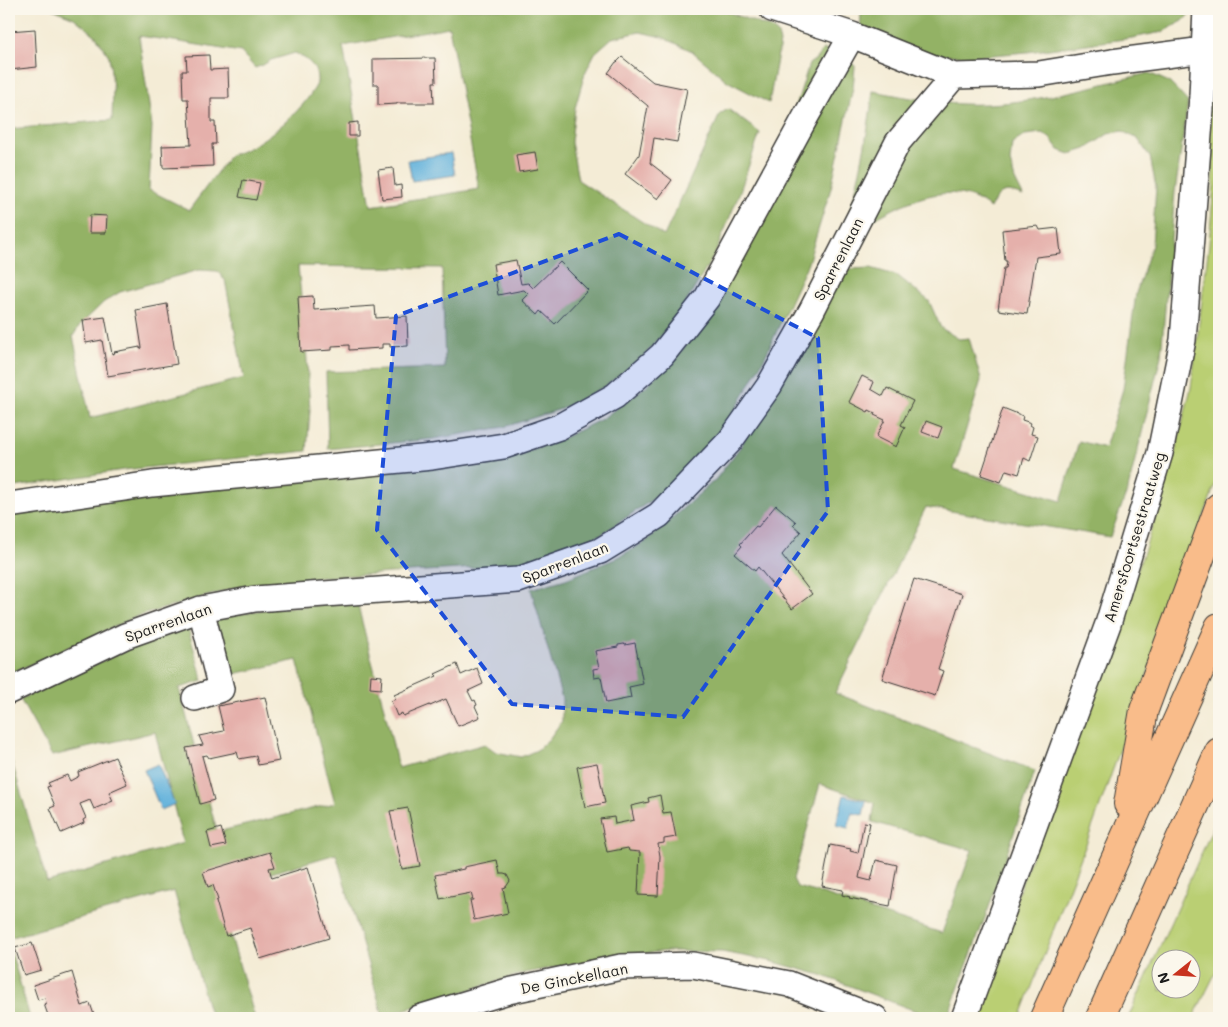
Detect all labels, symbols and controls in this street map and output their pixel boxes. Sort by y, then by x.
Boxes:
street label: Sparrenlaan [809,214,867,304]
street label: Amersfoortsestraatweg [1099,449,1170,625]
street label: Sparrenlaan [519,536,611,588]
street label: Sparrenlaan [122,598,214,646]
north arrow [1150,950,1200,1000]
street label: De Ginckellaan [519,958,629,998]
text: N [1152,970,1174,986]

